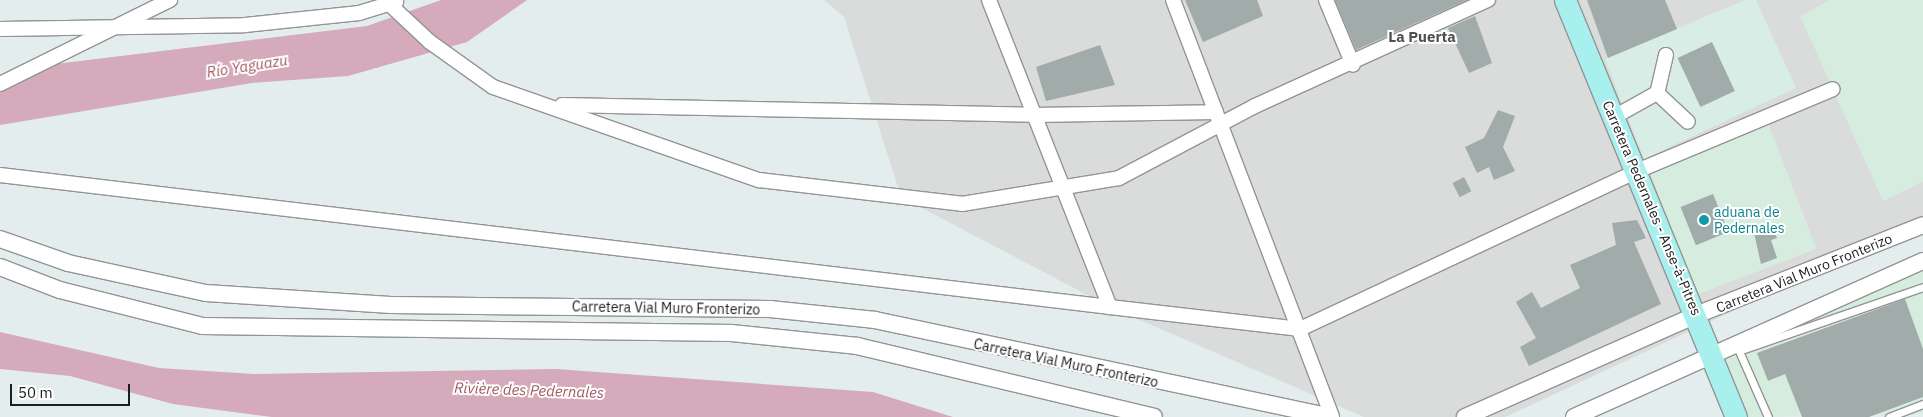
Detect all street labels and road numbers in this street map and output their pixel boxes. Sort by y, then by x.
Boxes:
street label: Carretera Pedernales - Anse-à-Pitres [1599,98,1705,318]
street label: Carretera Vial Muro Fronterizo [1714,230,1894,316]
street label: Carretera Vial Muro Fronterizo [572,298,760,318]
street label: Carretera Vial Muro Fronterizo [972,335,1160,391]

